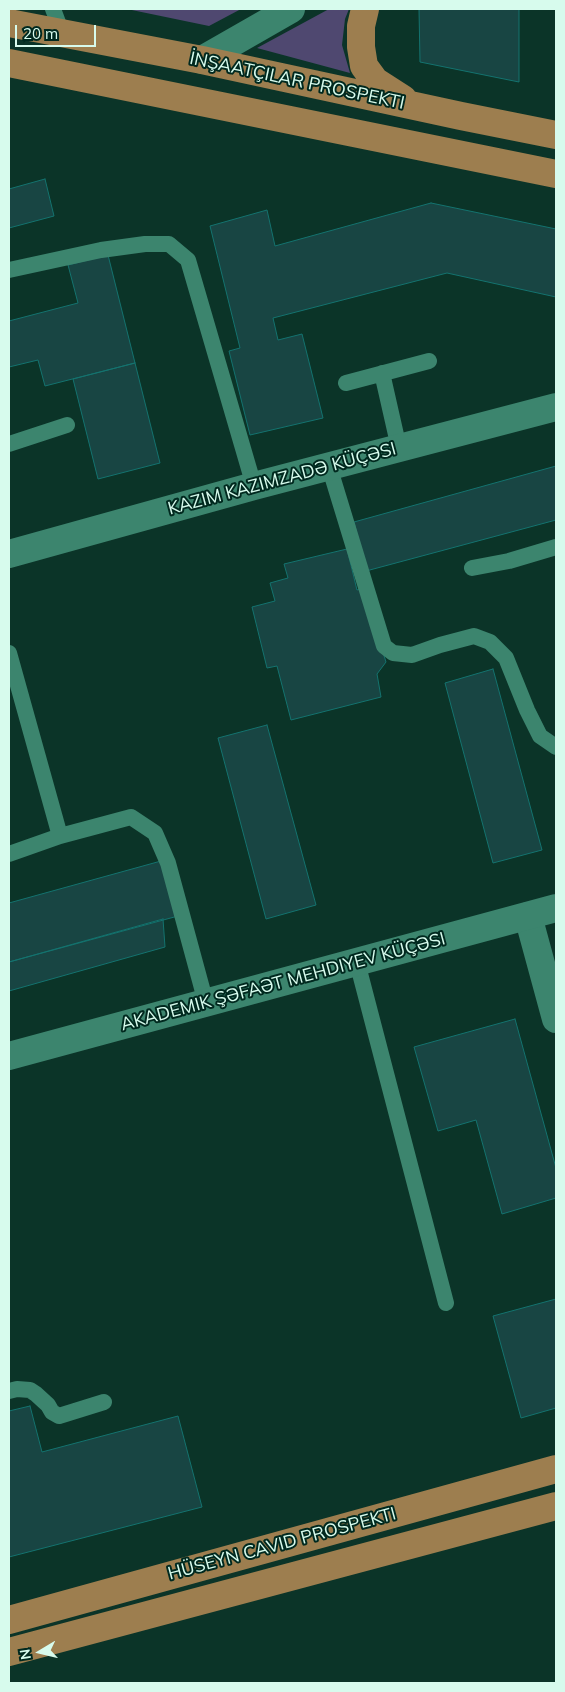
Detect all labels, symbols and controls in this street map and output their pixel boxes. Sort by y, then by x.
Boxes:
scale bar [18,15,99,47]
text: 20 m [23,24,58,43]
street label: İNŞAATÇILAR PROSPEKTI [188,48,406,114]
street label: KAZIM KAZIMZADƏ KÜÇƏSI [166,438,398,520]
street label: AKADEMIK ŞƏFAƏT MEHDIYEV KÜÇƏSI [118,928,448,1036]
street label: HÜSEYN CAVID PROSPEKTI [166,1503,398,1585]
north arrow [15,1627,65,1677]
text: N [15,1648,35,1661]

